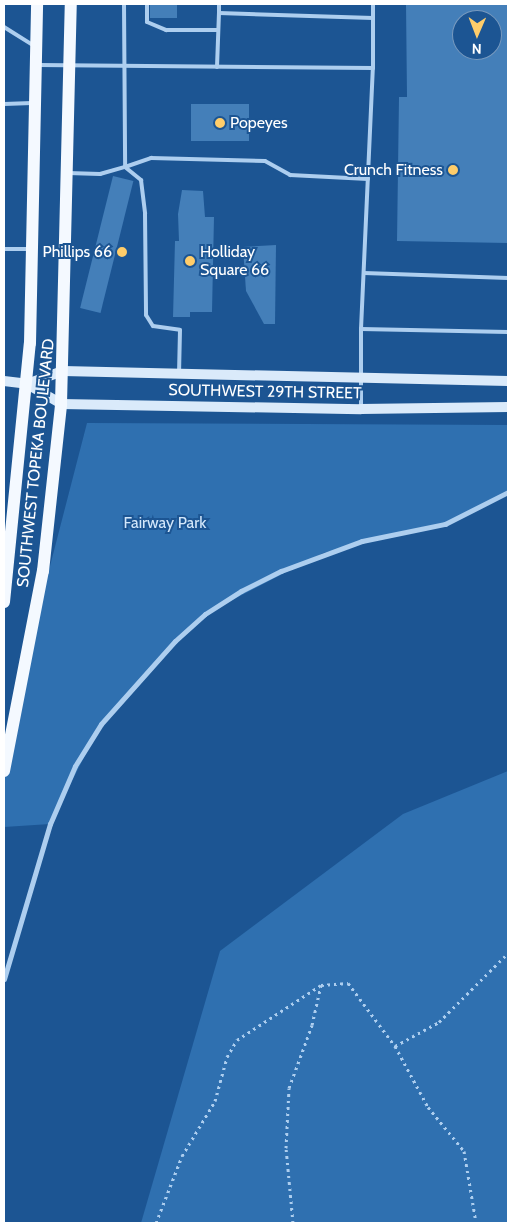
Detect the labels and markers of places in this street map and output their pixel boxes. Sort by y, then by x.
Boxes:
place label: Popeyes [230,113,288,133]
marker: Popeyes [214,117,226,129]
place label: Crunch Fitness [344,160,443,180]
marker: Crunch Fitness [447,164,459,176]
place label: Phillips 66 [43,242,112,262]
place label: Holliday Square 66 [200,242,269,280]
marker: Phillips 66 [116,246,128,258]
marker: Holliday Square 66 [184,255,196,267]

